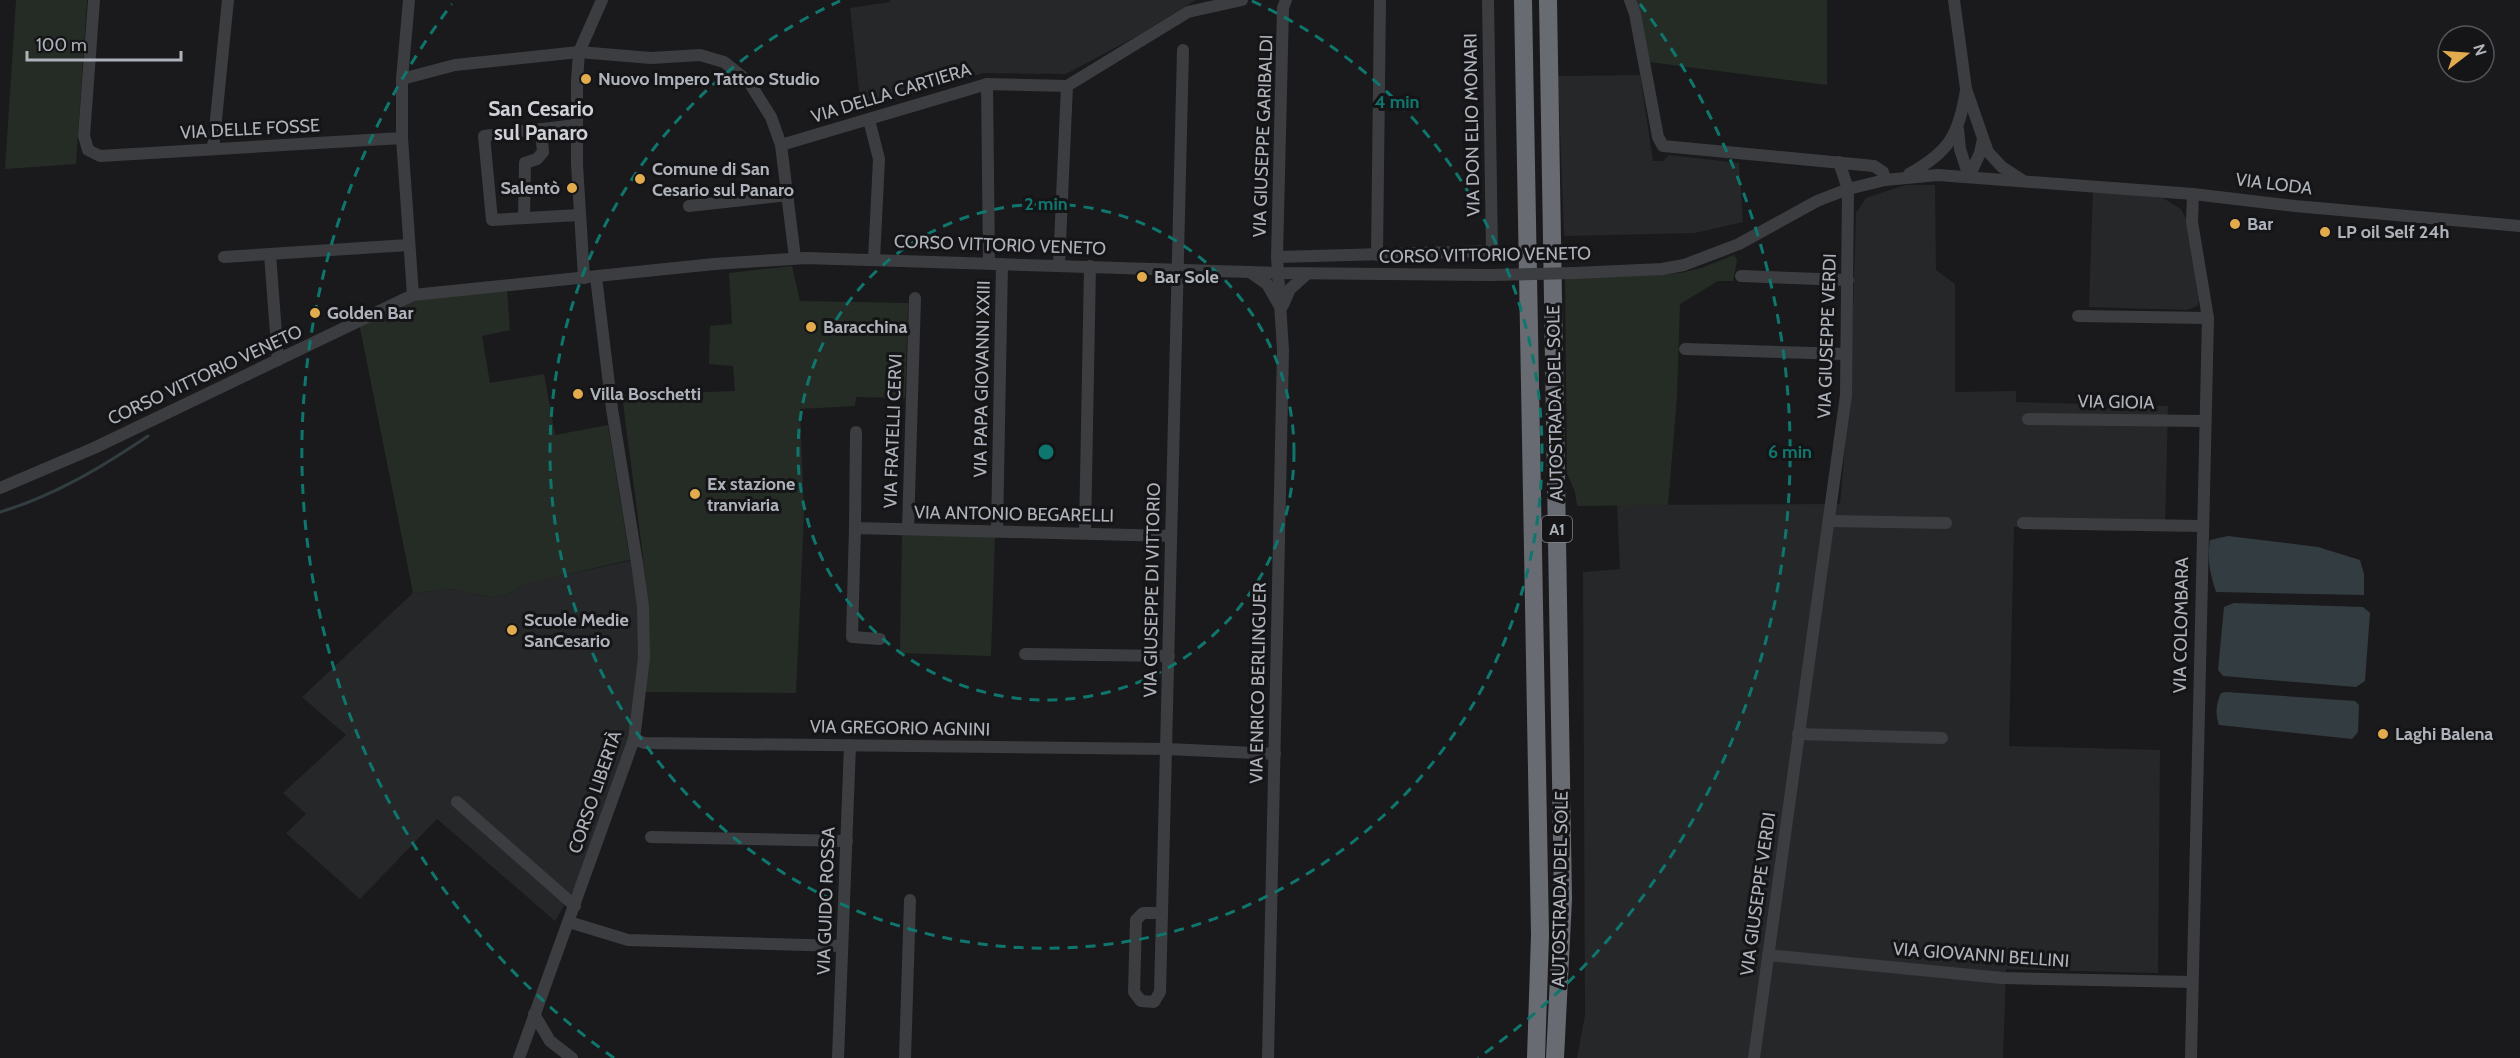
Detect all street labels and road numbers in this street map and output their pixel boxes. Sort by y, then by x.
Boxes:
street label: VIA DON ELIO MONARI [1459,33,1485,217]
street label: VIA GIUSEPPE GARIBALDI [1248,34,1278,238]
street label: VIA DELLA CARTIERA [808,58,974,128]
street label: VIA DELLE FOSSE [180,114,320,144]
street label: VIA LODA [2234,168,2314,200]
street label: CORSO VITTORIO VENETO [894,230,1107,260]
street label: CORSO VITTORIO VENETO [1379,242,1591,268]
street label: VIA GIUSEPPE VERDI [1813,253,1841,419]
street label: VIA PAPA GIOVANNI XXIII [969,280,995,478]
street label: AUTOSTRADA DEL SOLE [1542,305,1568,501]
street label: CORSO VITTORIO VENETO [104,320,306,430]
street label: VIA FRATELLI CERVI [879,353,907,509]
street label: VIA GIOIA [2077,390,2155,414]
street label: VIA GIUSEPPE DI VITTORIO [1139,482,1165,698]
street label: VIA ANTONIO BEGARELLI [914,501,1114,527]
road number: A1 [1542,516,1572,542]
street label: VIA COLOMBARA [2169,557,2193,693]
street label: VIA ENRICO BERLINGUER [1245,582,1271,784]
street label: VIA GREGORIO AGNINI [810,715,990,741]
street label: CORSO LIBERTÀ [564,728,626,856]
street label: AUTOSTRADA DEL SOLE [1547,791,1573,987]
street label: VIA GIUSEPPE VERDI [1736,811,1780,977]
street label: VIA GUIDO ROSSA [812,827,840,975]
street label: VIA GIOVANNI BELLINI [1892,938,2070,972]

